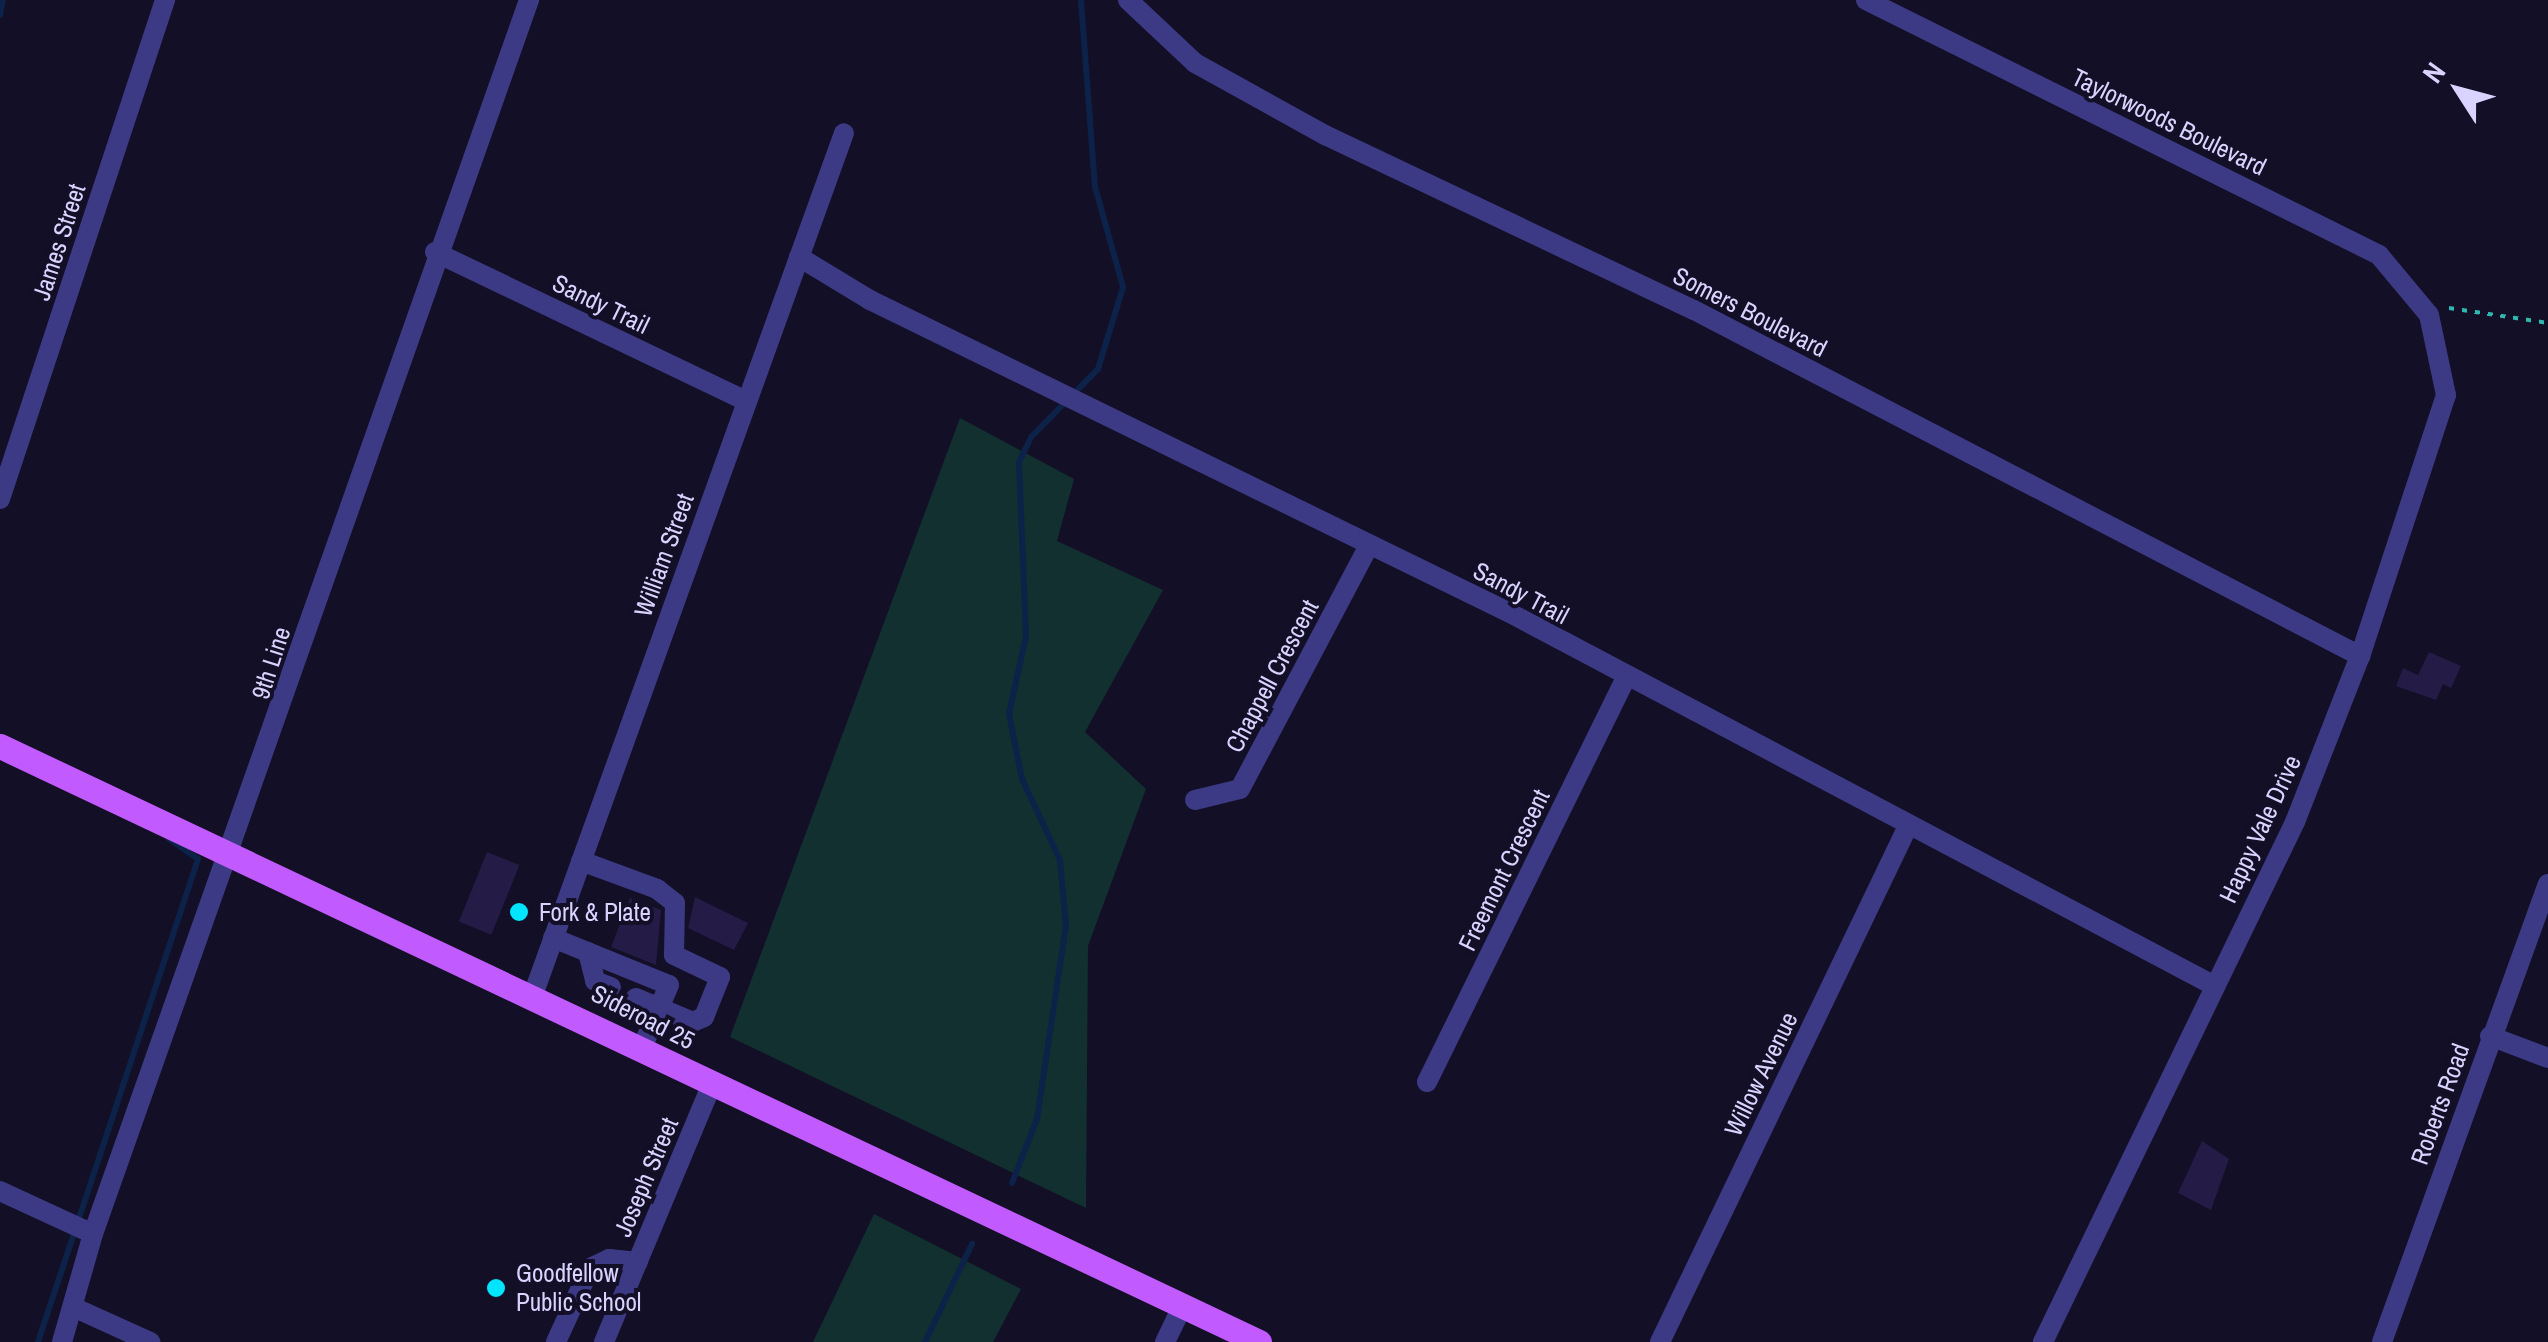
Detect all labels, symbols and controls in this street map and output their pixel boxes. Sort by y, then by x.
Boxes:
north arrow [2408,40,2508,140]
text: N [2413,54,2454,90]
street label: Taylorwoods Boulevard [2067,62,2271,182]
street label: James Street [26,180,92,304]
street label: Somers Boulevard [1668,260,1832,364]
street label: Sandy Trail [548,268,654,340]
street label: William Street [628,489,700,621]
street label: Sandy Trail [1468,555,1574,631]
street label: Chappell Crescent [1219,595,1325,757]
street label: 9th Line [245,623,297,703]
street label: Happy Vale Drive [2213,751,2307,907]
street label: Freemont Crescent [1452,785,1556,955]
place label: Fork & Plate [539,897,651,927]
marker: Fork & Plate [508,901,530,923]
street label: Sideroad 25 [586,978,700,1056]
street label: Willow Avenue [1718,1007,1804,1141]
street label: Roberts Road [2404,1039,2476,1169]
street label: Joseph Street [607,1113,685,1241]
place label: Goodfellow Public School [516,1259,641,1318]
marker: Goodfellow Public School [485,1277,507,1299]

